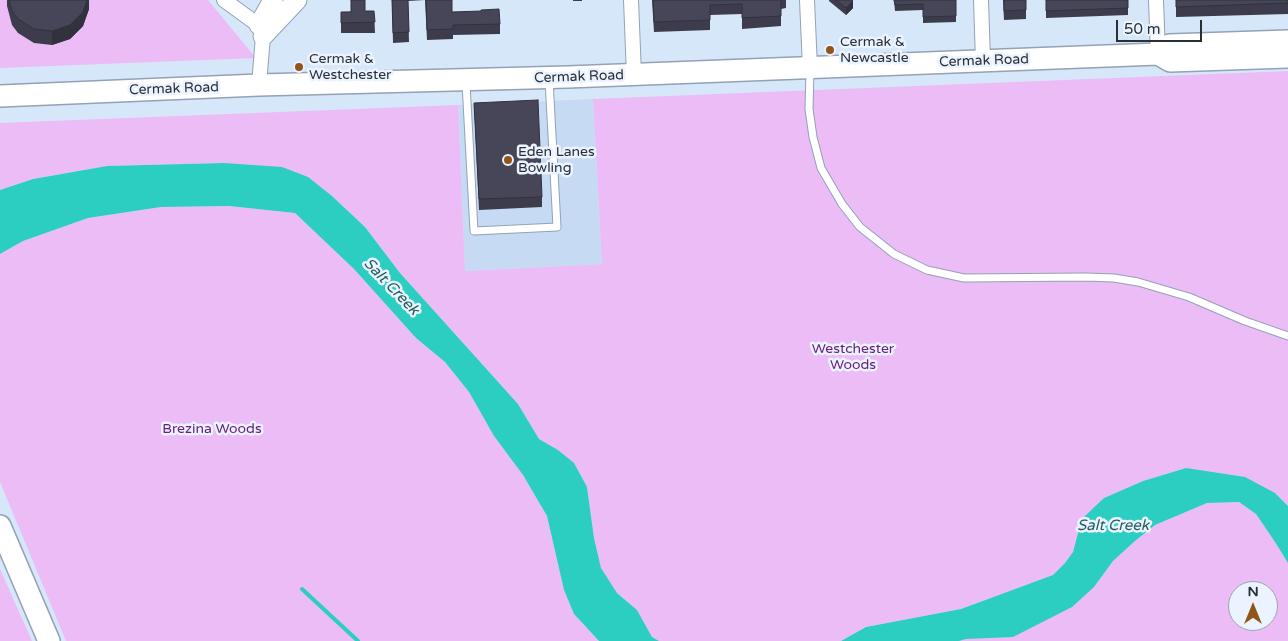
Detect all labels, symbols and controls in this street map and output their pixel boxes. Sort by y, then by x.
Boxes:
scale bar [1118,10,1204,42]
text: 50 m [1124,20,1161,38]
place label: Cermak & Newcastle [840,34,909,66]
marker: Cermak & Newcastle [824,44,836,56]
place label: Cermak & Westchester [309,51,391,84]
street label: Cermak Road [939,51,1029,71]
marker: Cermak & Westchester [293,61,305,73]
street label: Cermak Road [534,67,624,87]
street label: Cermak Road [129,79,219,99]
place label: Eden Lanes Bowling [518,144,595,176]
marker: Eden Lanes Bowling [502,154,514,166]
water label: Salt Creek [360,255,422,319]
park label: Westchester Woods [812,341,894,374]
park label: Brezina Woods [162,421,262,437]
water label: Salt Creek [1077,517,1149,535]
north arrow [1228,581,1278,631]
text: N [1247,583,1259,600]

